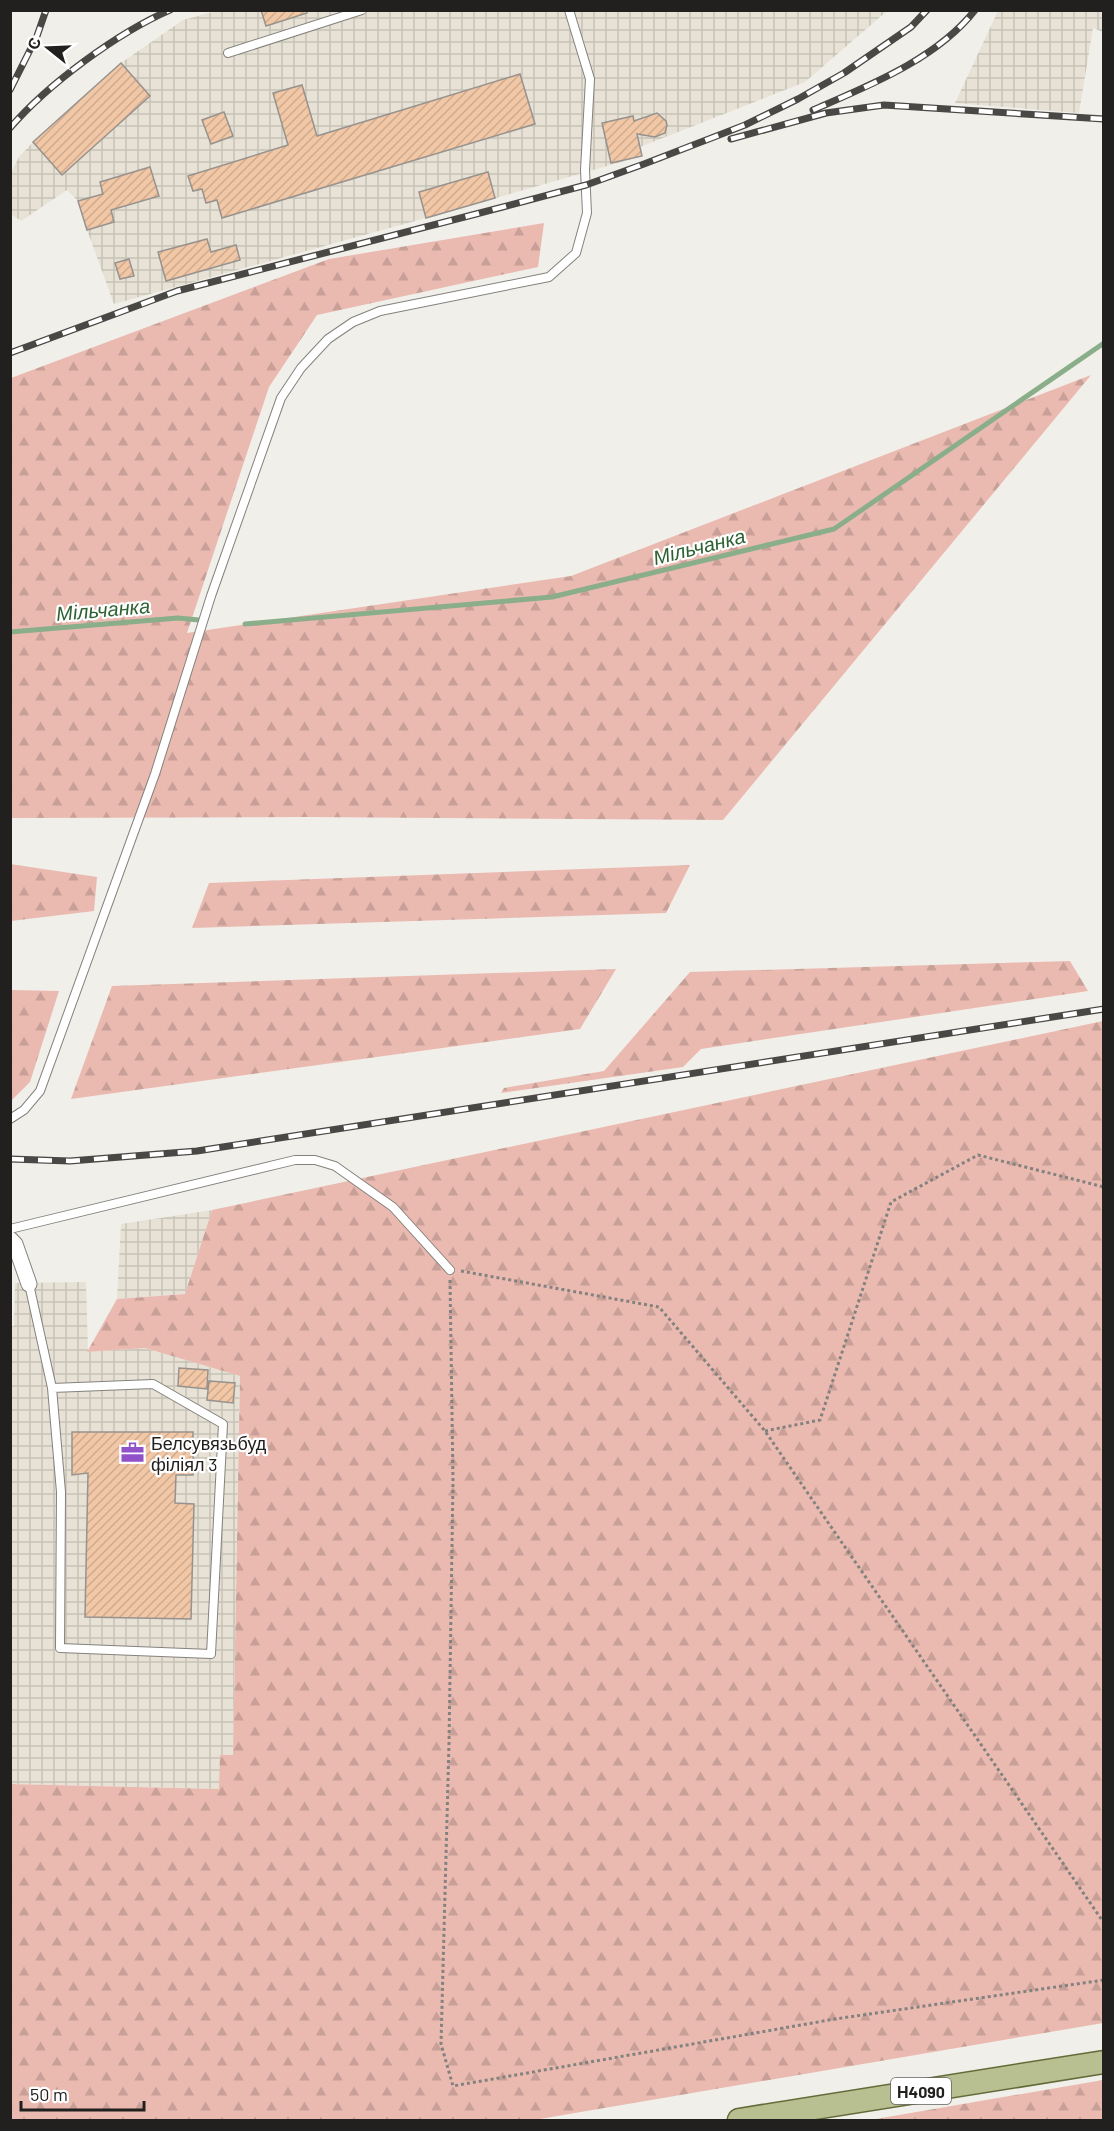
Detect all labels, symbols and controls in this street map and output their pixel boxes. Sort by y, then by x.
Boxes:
north arrow [18,18,78,78]
text: С [22,34,44,52]
water label: Мільчанка [650,523,748,569]
water label: Мільчанка [55,593,151,625]
place label: Белсувязьбуд філіял 3 [151,1432,267,1475]
office icon: Белсувязьбуд філіял 3 [120,1440,146,1466]
scale bar [21,2074,144,2112]
road number: Н4090 [891,2078,951,2104]
text: 50 m [30,2083,68,2105]

